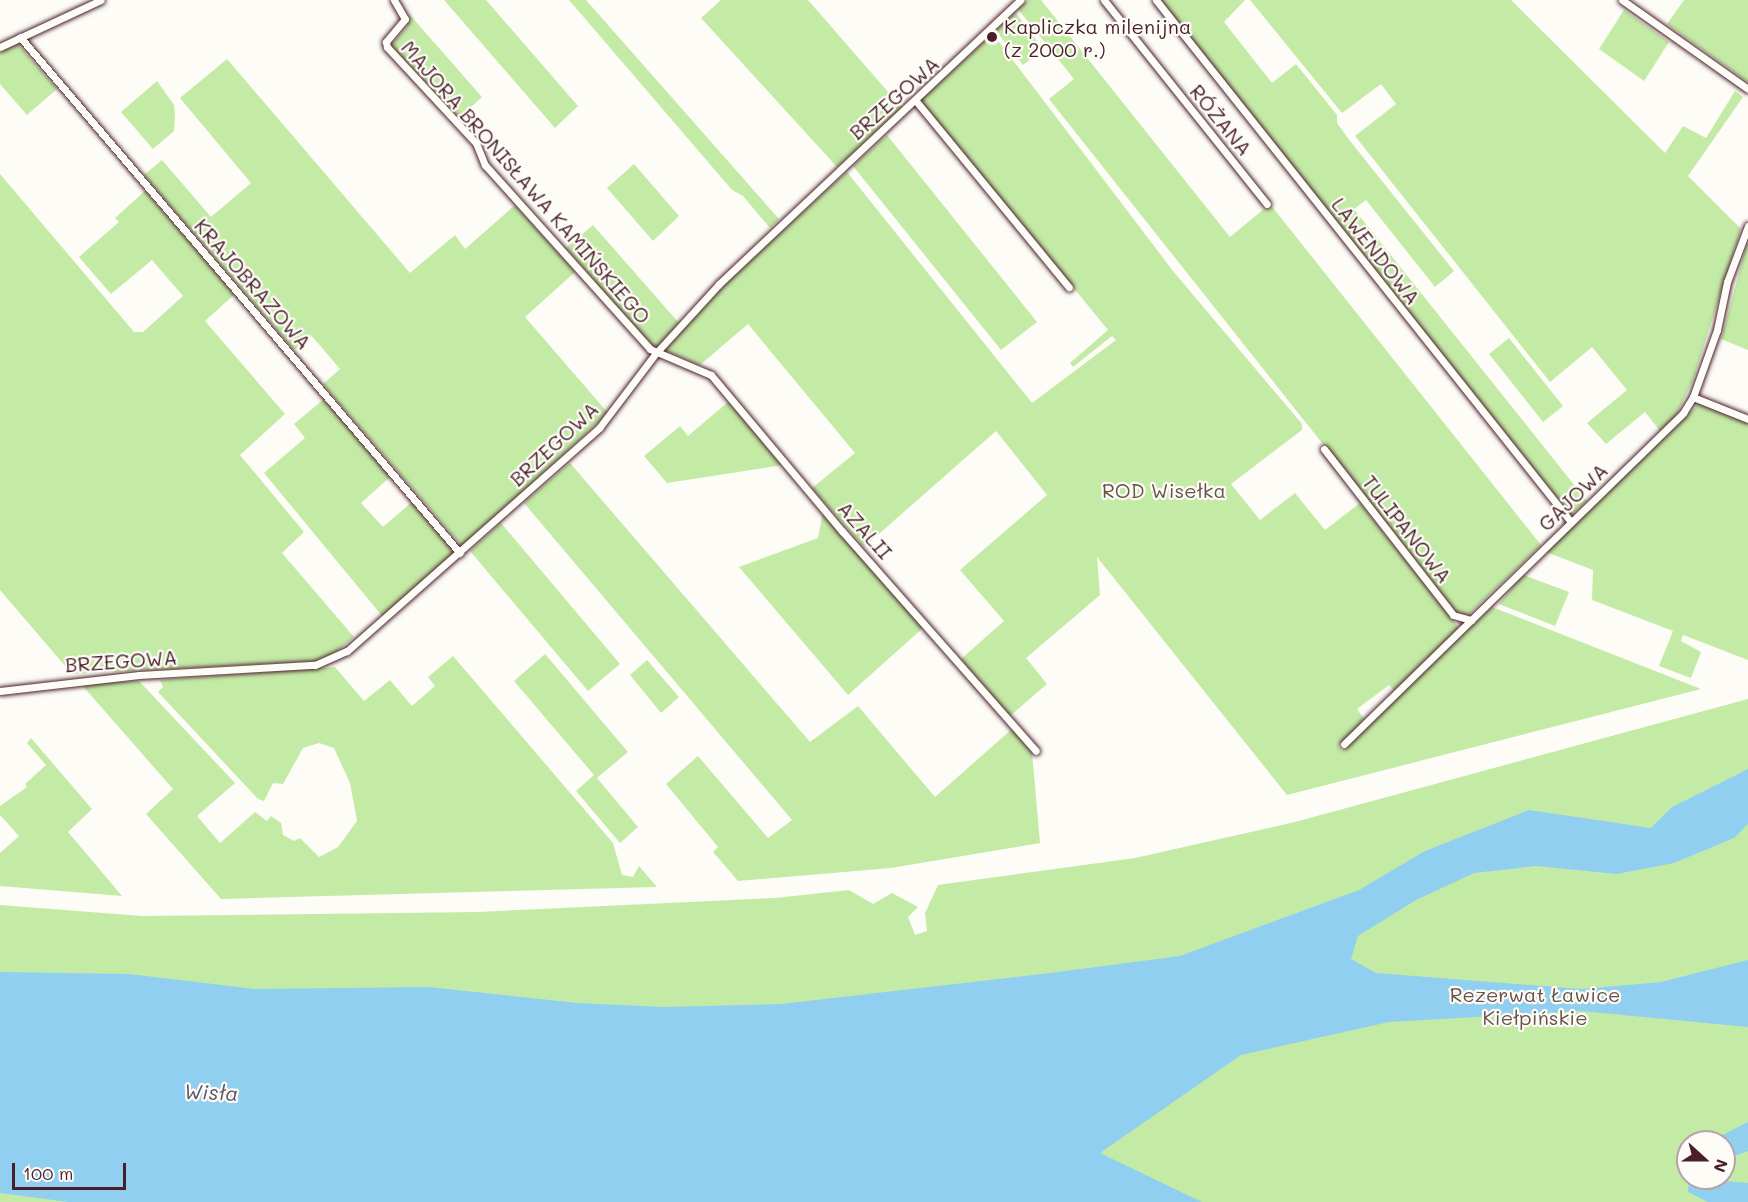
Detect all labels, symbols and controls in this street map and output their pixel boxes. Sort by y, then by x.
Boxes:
place label: Kapliczka milenijna (z 2000 r.) [1004,14,1191,61]
marker: Kapliczka milenijna (z 2000 r.) [985,30,999,44]
street label: MAJORA BRONISŁAWA KAMIŃSKIEGO [396,35,656,329]
street label: BRZEGOWA [844,52,944,144]
street label: RÓŻANA [1185,80,1257,160]
street label: LAWENDOWA [1327,193,1425,309]
street label: KRAJOBRAZOWA [190,214,316,354]
street label: BRZEGOWA [505,397,603,491]
street label: GAJOWA [1533,458,1613,536]
street label: TULIPANOWA [1357,470,1457,588]
park label: ROD Wisełka [1102,478,1226,502]
street label: AZALII [833,496,897,564]
street label: BRZEGOWA [64,645,178,677]
park label: Rezerwat Ławice Kiełpińskie [1450,983,1620,1030]
water label: Wisła [183,1078,239,1106]
north arrow [1676,1130,1736,1190]
scale bar [15,1151,129,1189]
text: N [1709,1156,1733,1175]
text: 100 m [23,1161,73,1185]

